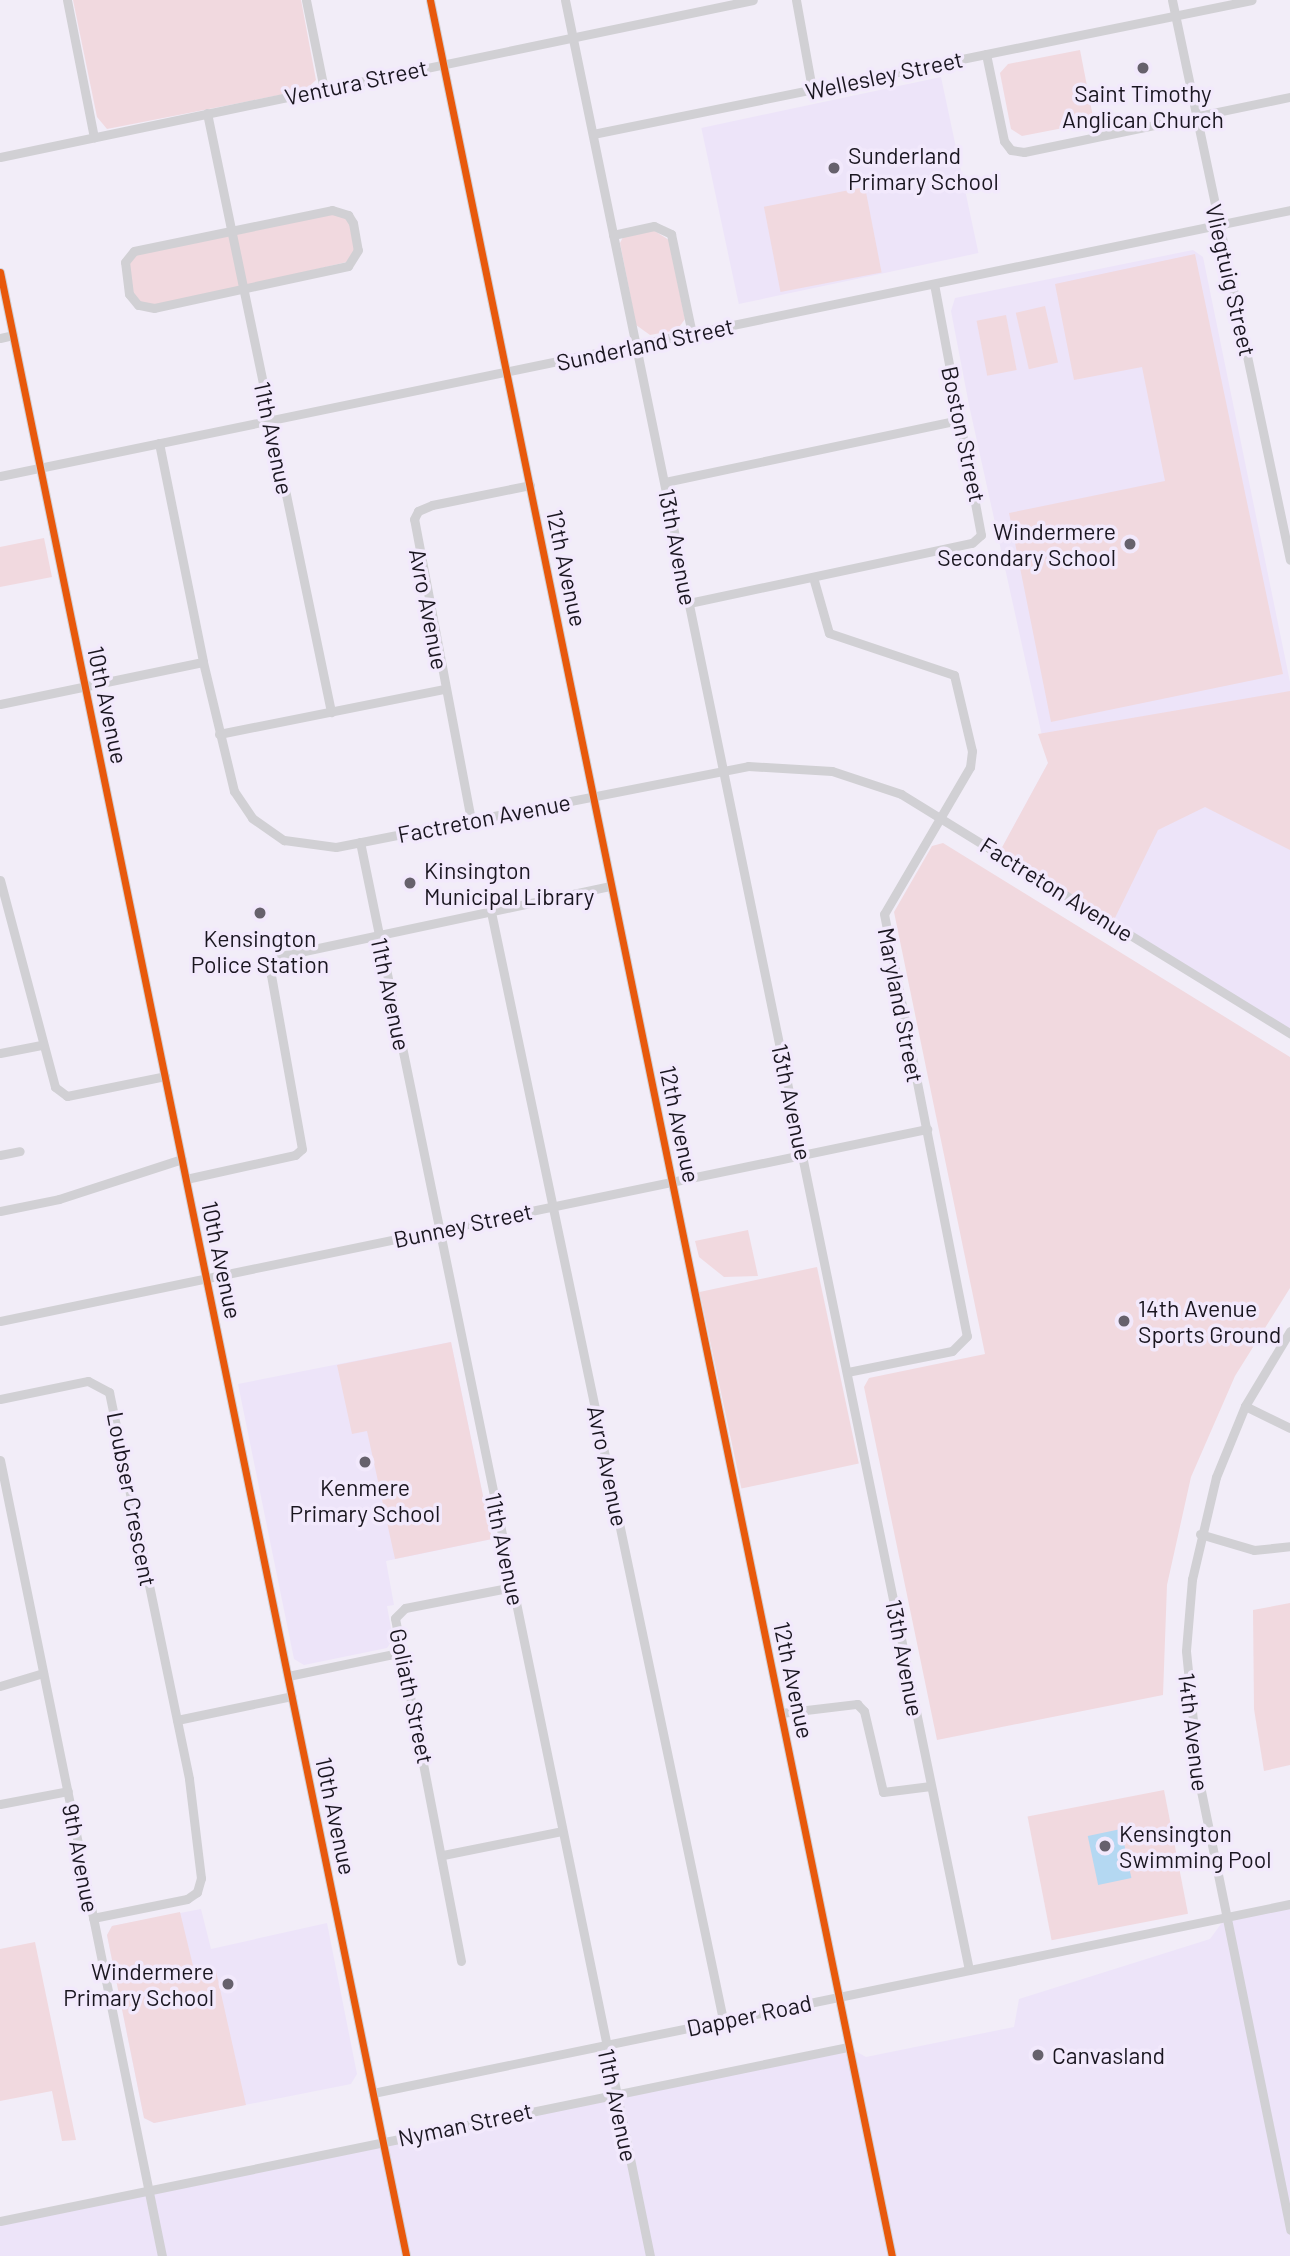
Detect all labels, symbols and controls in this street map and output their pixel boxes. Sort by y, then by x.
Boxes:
street label: Wellesley Street [803,45,965,105]
street label: Ventura Street [282,53,430,111]
marker: Saint Timothy Anglican Church [1135,60,1151,76]
place label: Saint Timothy Anglican Church [1062,79,1224,133]
place label: Sunderland Primary School [848,141,999,195]
marker: Sunderland Primary School [826,160,842,176]
street label: Vliegtuig Street [1200,201,1262,359]
street label: Sunderland Street [554,312,736,376]
street label: Boston Street [936,363,992,505]
street label: 11th Avenue [249,379,299,497]
street label: 13th Avenue [653,486,703,608]
street label: 12th Avenue [541,507,593,629]
place label: Windermere Secondary School [937,517,1116,571]
marker: Windermere Secondary School [1122,536,1138,552]
street label: Avro Avenue [404,546,454,672]
street label: 10th Avenue [82,644,134,766]
street label: Factreton Avenue [395,788,573,848]
street label: Factreton Avenue [975,831,1139,947]
place label: Kinsington Municipal Library [424,856,594,910]
marker: Kinsington Municipal Library [402,875,418,891]
marker: Kensington Police Station [252,905,268,921]
place label: Kensington Police Station [191,924,329,978]
street label: Maryland Street [872,925,930,1085]
street label: 11th Avenue [366,935,416,1053]
street label: 13th Avenue [766,1041,818,1163]
street label: 12th Avenue [654,1063,706,1185]
street label: Bunney Street [391,1197,535,1253]
street label: 10th Avenue [196,1199,248,1321]
place label: 14th Avenue Sports Ground [1138,1294,1281,1348]
marker: 14th Avenue Sports Ground [1116,1313,1132,1329]
street label: Avro Avenue [582,1403,634,1529]
street label: Loubser Crescent [102,1409,162,1589]
marker: Kenmere Primary School [357,1454,373,1470]
place label: Kenmere Primary School [290,1473,440,1527]
street label: 11th Avenue [480,1490,530,1608]
street label: 13th Avenue [880,1597,930,1719]
street label: 12th Avenue [768,1619,820,1741]
street label: Goliath Street [384,1626,440,1766]
street label: 14th Avenue [1173,1671,1215,1793]
street label: 10th Avenue [310,1755,362,1877]
street label: 9th Avenue [57,1801,105,1915]
place label: Kensington Swimming Pool [1119,1819,1272,1873]
marker: Kensington Swimming Pool [1097,1838,1113,1854]
place label: Windermere Primary School [63,1957,214,2011]
marker: Windermere Primary School [220,1976,236,1992]
street label: Dapper Road [684,1988,814,2042]
place label: Canvasland [1052,2041,1165,2069]
street label: 11th Avenue [593,2046,643,2164]
marker: Canvasland [1030,2047,1046,2063]
street label: Nyman Street [395,2096,535,2152]

